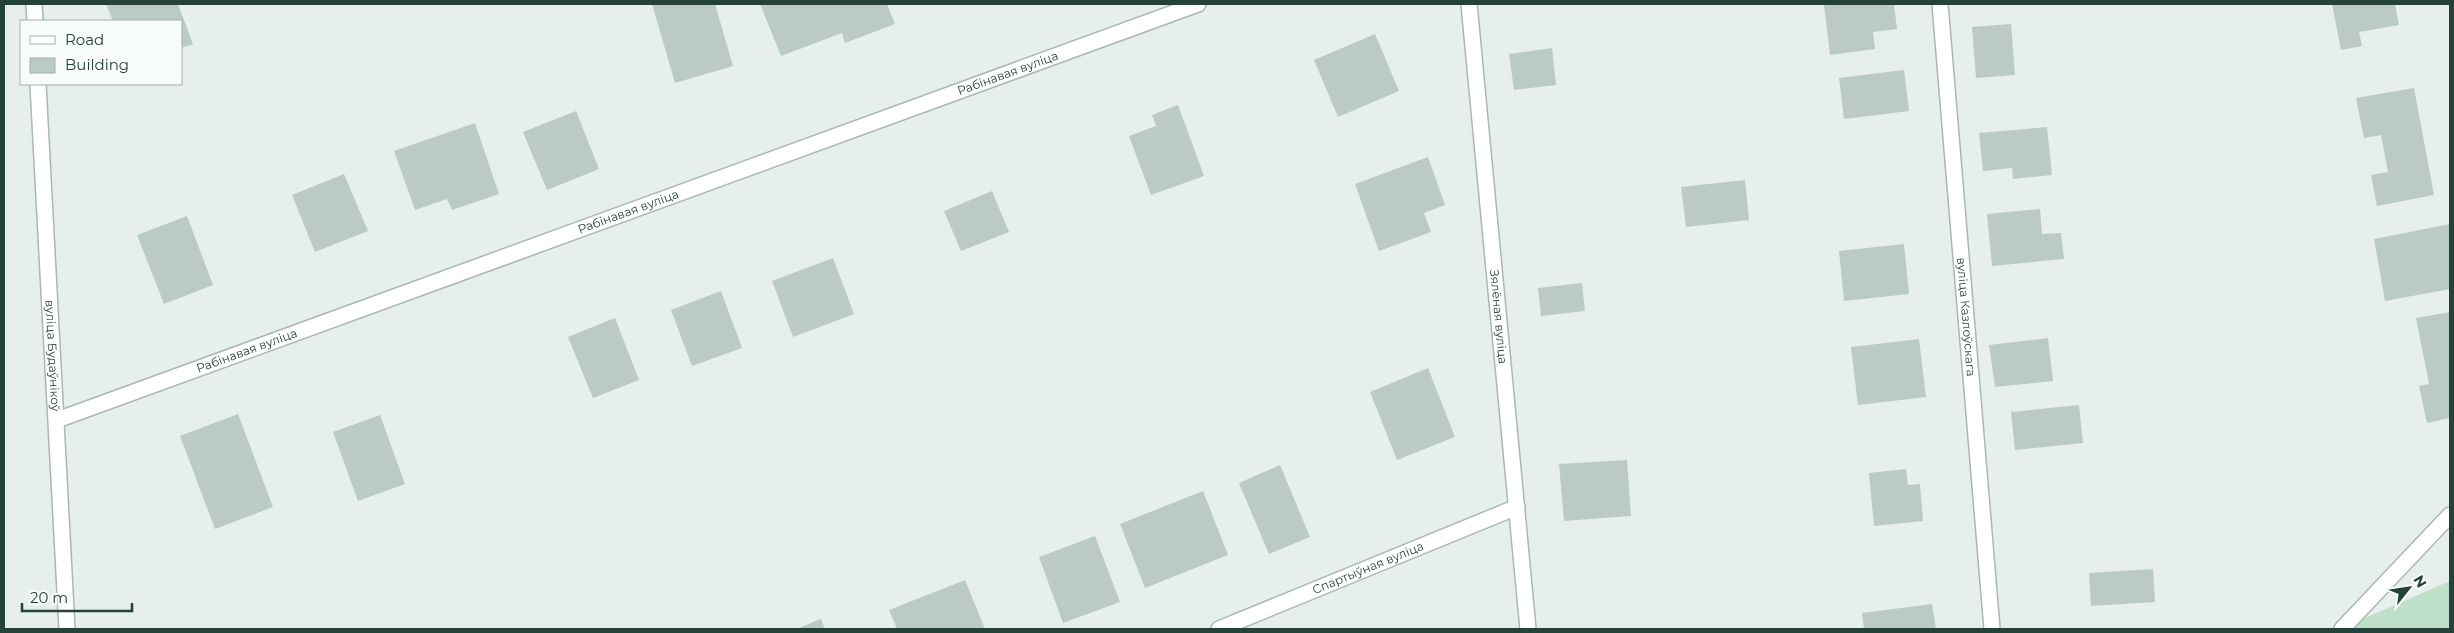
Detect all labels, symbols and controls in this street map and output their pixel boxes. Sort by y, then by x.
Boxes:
legend [20,20,182,85]
text: Road [65,30,104,49]
street label: Рабінавая вуліца [955,48,1060,98]
text: Building [65,55,129,74]
street label: Рабінавая вуліца [576,186,680,237]
street label: вуліца Казлоўскага [1954,257,1979,377]
street label: Зялёная вуліца [1487,269,1511,365]
street label: вуліца Будаўнікоў [42,299,63,412]
street label: Рабінавая вуліца [194,325,299,376]
street label: Спартыўная вуліца [1310,538,1426,597]
north arrow [2384,563,2434,613]
text: N [2410,572,2431,591]
scale bar [22,580,132,612]
text: 20 m [30,588,68,607]

